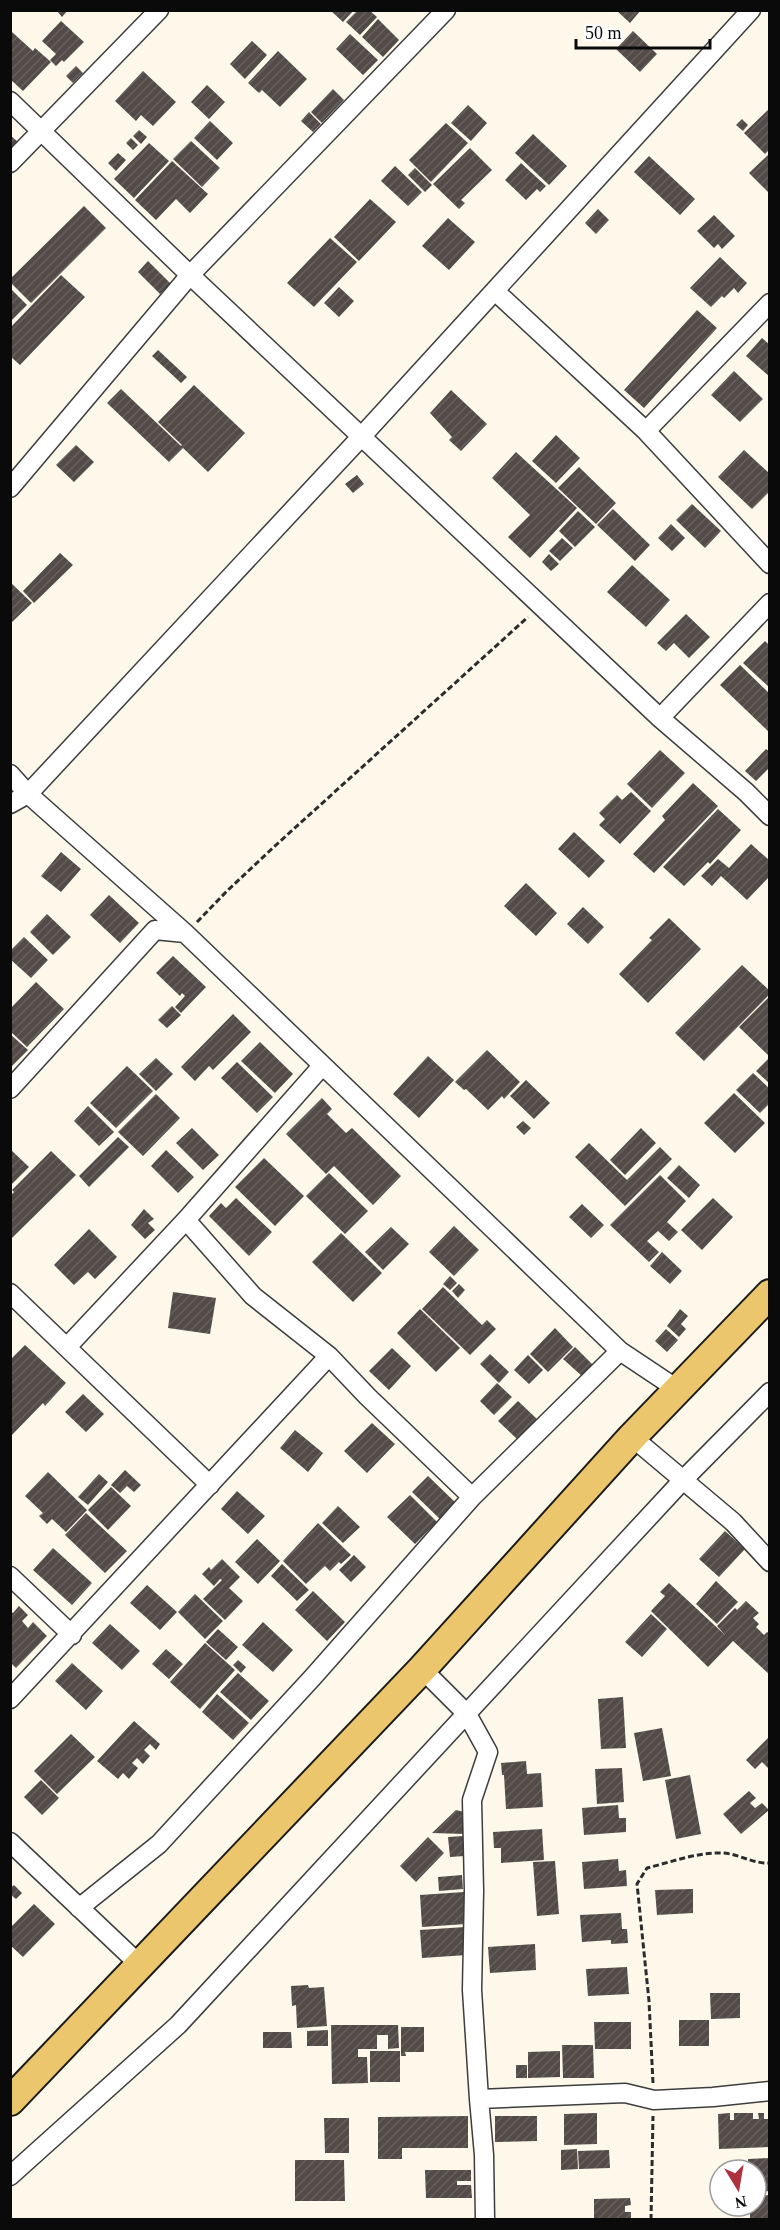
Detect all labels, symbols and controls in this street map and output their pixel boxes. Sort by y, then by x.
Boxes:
scale bar [576,12,710,50]
text: 50 m [585,23,622,43]
north arrow [708,2158,768,2218]
text: N [733,2193,748,2212]

